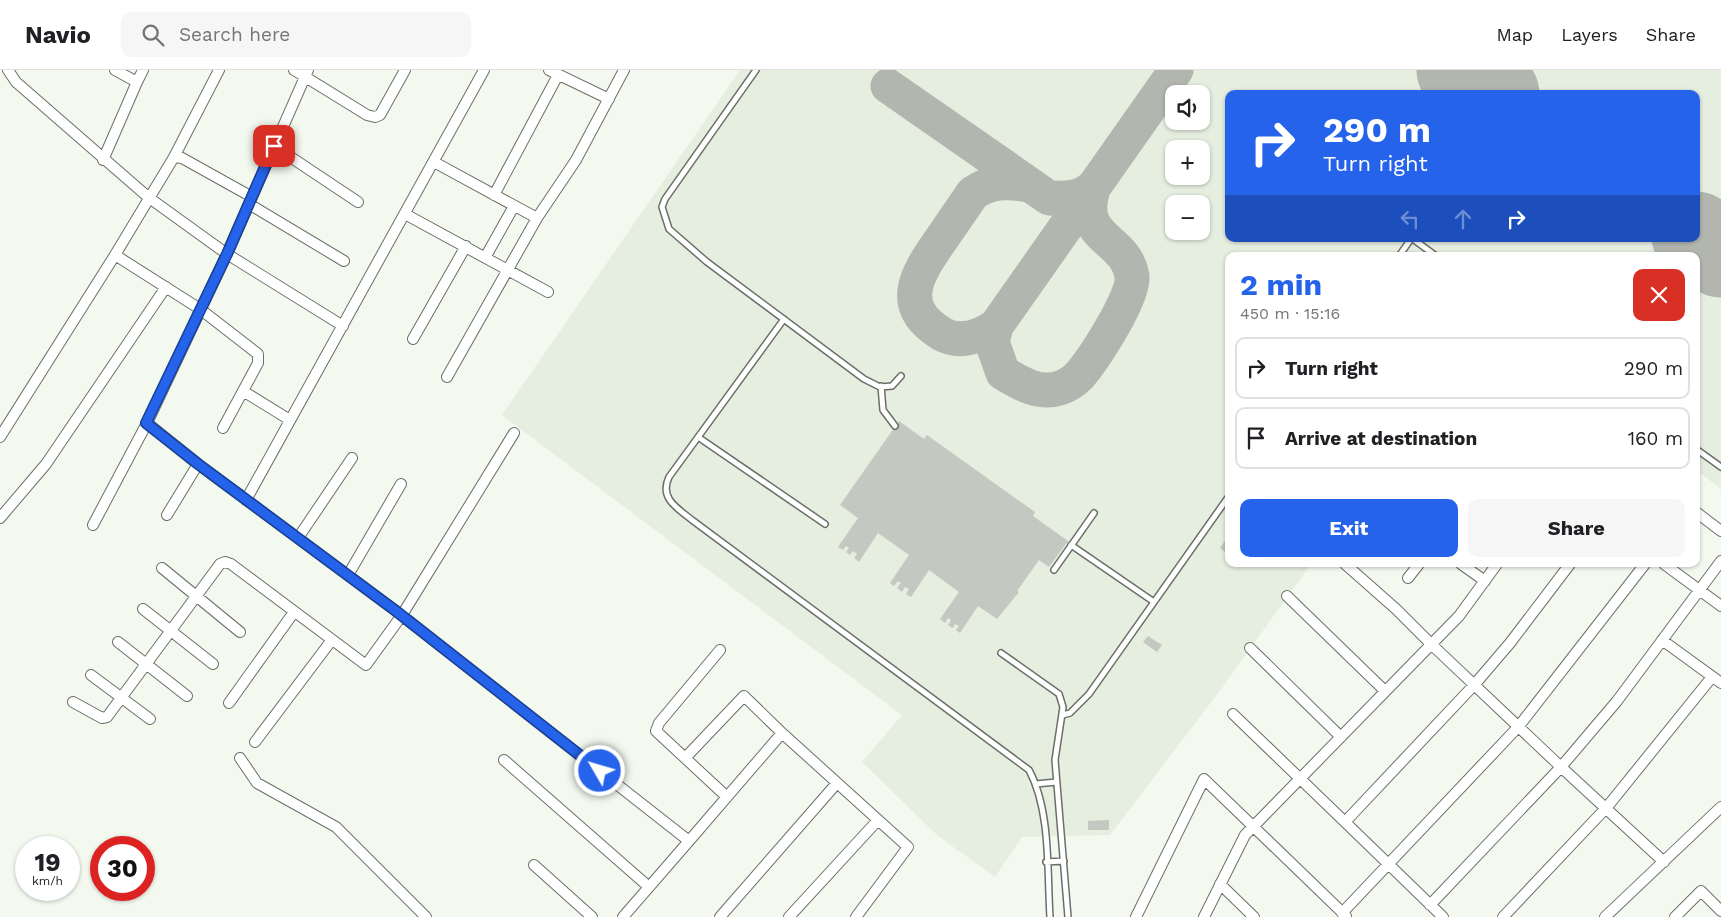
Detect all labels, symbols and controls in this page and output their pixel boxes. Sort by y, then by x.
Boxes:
search box [121,12,471,57]
text: Navio [25,21,91,49]
icon: search [139,21,167,49]
text: Search here [179,23,290,46]
text: Map [1496,24,1533,45]
text: Layers [1561,24,1618,45]
text: Share [1646,24,1696,45]
map controls [1165,85,1210,240]
button: sound [1165,85,1210,130]
text: 290 m [1323,109,1431,151]
icon: right [1240,110,1305,175]
pin [253,125,295,167]
icon: arrive [260,132,288,160]
button: + [1165,140,1210,185]
text: Turn right [1323,151,1428,176]
button: − [1165,195,1210,240]
icon: left [1396,205,1424,233]
icon: ahead [1449,205,1477,233]
icon: right [1502,205,1530,233]
text: 2 min [1240,267,1322,302]
button: close [1633,269,1685,321]
text: 450 m · 15:16 [1240,304,1340,323]
icon: right [1242,354,1270,382]
text: Turn right [1285,357,1378,380]
text: 290 m [1624,357,1683,380]
icon: arrive [1242,424,1270,452]
text: Arrive at destination [1285,427,1477,450]
text: 160 m [1628,427,1683,450]
button: Exit [1240,499,1458,557]
button: Share [1468,499,1685,557]
position arrow [573,744,625,796]
speed limit sign: 30 [90,836,155,901]
text: 19 [34,848,61,877]
text: km/h [32,874,63,888]

